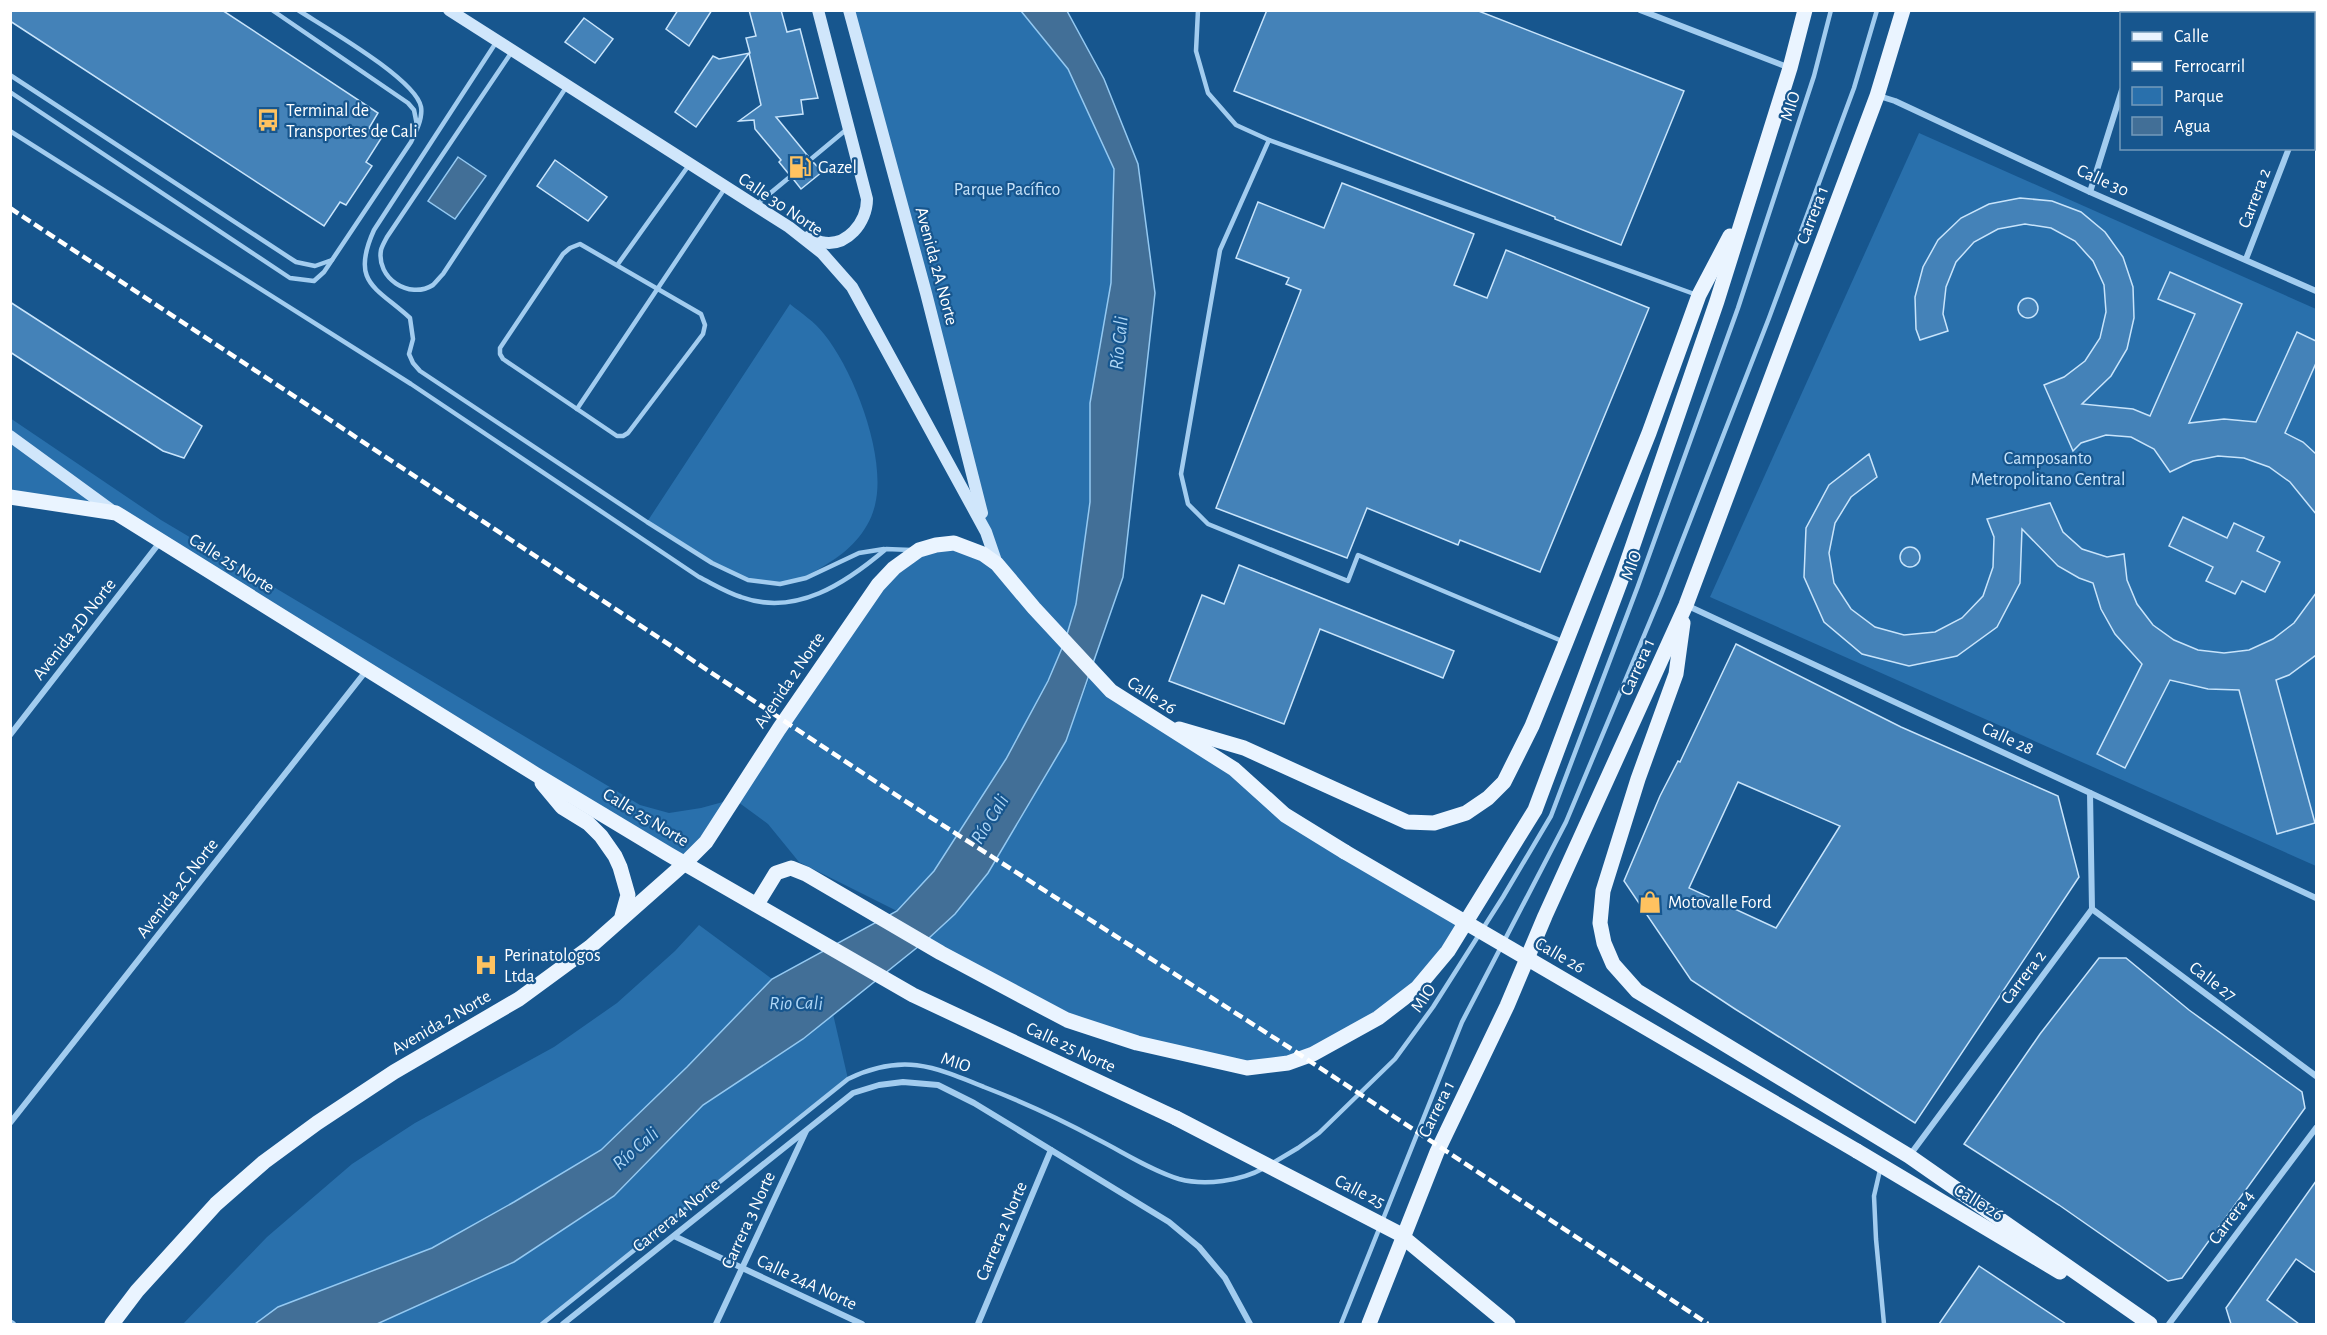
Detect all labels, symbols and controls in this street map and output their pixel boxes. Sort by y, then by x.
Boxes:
legend [2120,12,2315,150]
text: Calle [2174,28,2209,46]
text: Ferrocarril [2174,58,2245,76]
text: Parque [2174,88,2223,106]
street label: MIO [1778,89,1804,123]
place label: Terminal de Transportes de Cali [286,102,418,141]
bus stop icon: Terminal de Transportes de Cali [255,107,281,133]
text: Agua [2174,118,2211,136]
fuel station icon: Gazel [787,154,813,180]
place label: Gazel [818,159,857,177]
street label: Calle 30 [2074,162,2131,200]
street label: Carrera 2 [2235,166,2275,231]
street label: Calle 30 Norte [735,170,826,240]
park label: Parque Pacífico [954,181,1060,199]
street label: Carrera 1 [1794,184,1832,247]
street label: Avenida 2A Norte [912,205,960,327]
water label: Río Cali [1106,315,1132,371]
park label: Camposanto Metropolitano Central [1970,450,2126,489]
street label: Calle 25 Norte [186,531,277,597]
street label: MIO [1618,548,1646,583]
street label: Avenida 2D Norte [30,576,120,684]
street label: Avenida 2 Norte [751,629,828,732]
street label: Carrera 1 [1617,636,1658,699]
street label: Calle 26 [1124,673,1179,718]
street label: Calle 28 [1979,719,2036,759]
street label: Calle 25 Norte [599,785,692,850]
water label: Río Cali [967,791,1013,848]
street label: Avenida 2C Norte [134,836,222,942]
shop icon: Motovalle Ford [1637,889,1663,915]
place label: Motovalle Ford [1668,894,1772,912]
street label: Calle 26 [1531,934,1588,977]
place label: Perinatologos Ltda [504,947,601,986]
street label: Carrera 2 [1998,947,2050,1008]
hospital icon: Perinatologos Ltda [473,952,499,978]
street label: Calle 27 [2186,958,2239,1005]
street label: MIO [1408,981,1440,1016]
street label: Avenida 2 Norte [389,987,494,1058]
water label: Rio Cali [769,993,823,1013]
street label: Calle 25 Norte [1023,1019,1118,1077]
street label: MIO [938,1050,973,1076]
street label: Carrera 1 [1416,1078,1458,1141]
water label: Río Cali [609,1124,663,1174]
street label: Carrera 3 Norte [719,1169,779,1272]
street label: Calle 25 [1332,1172,1387,1212]
street label: Carrera 4 Norte [630,1175,724,1256]
street label: Carrera 2 Norte [973,1179,1031,1284]
street label: Calle 26 [1950,1181,2006,1225]
street label: Carrera 4 [2206,1187,2258,1248]
street label: Calle 24A Norte [754,1252,859,1314]

